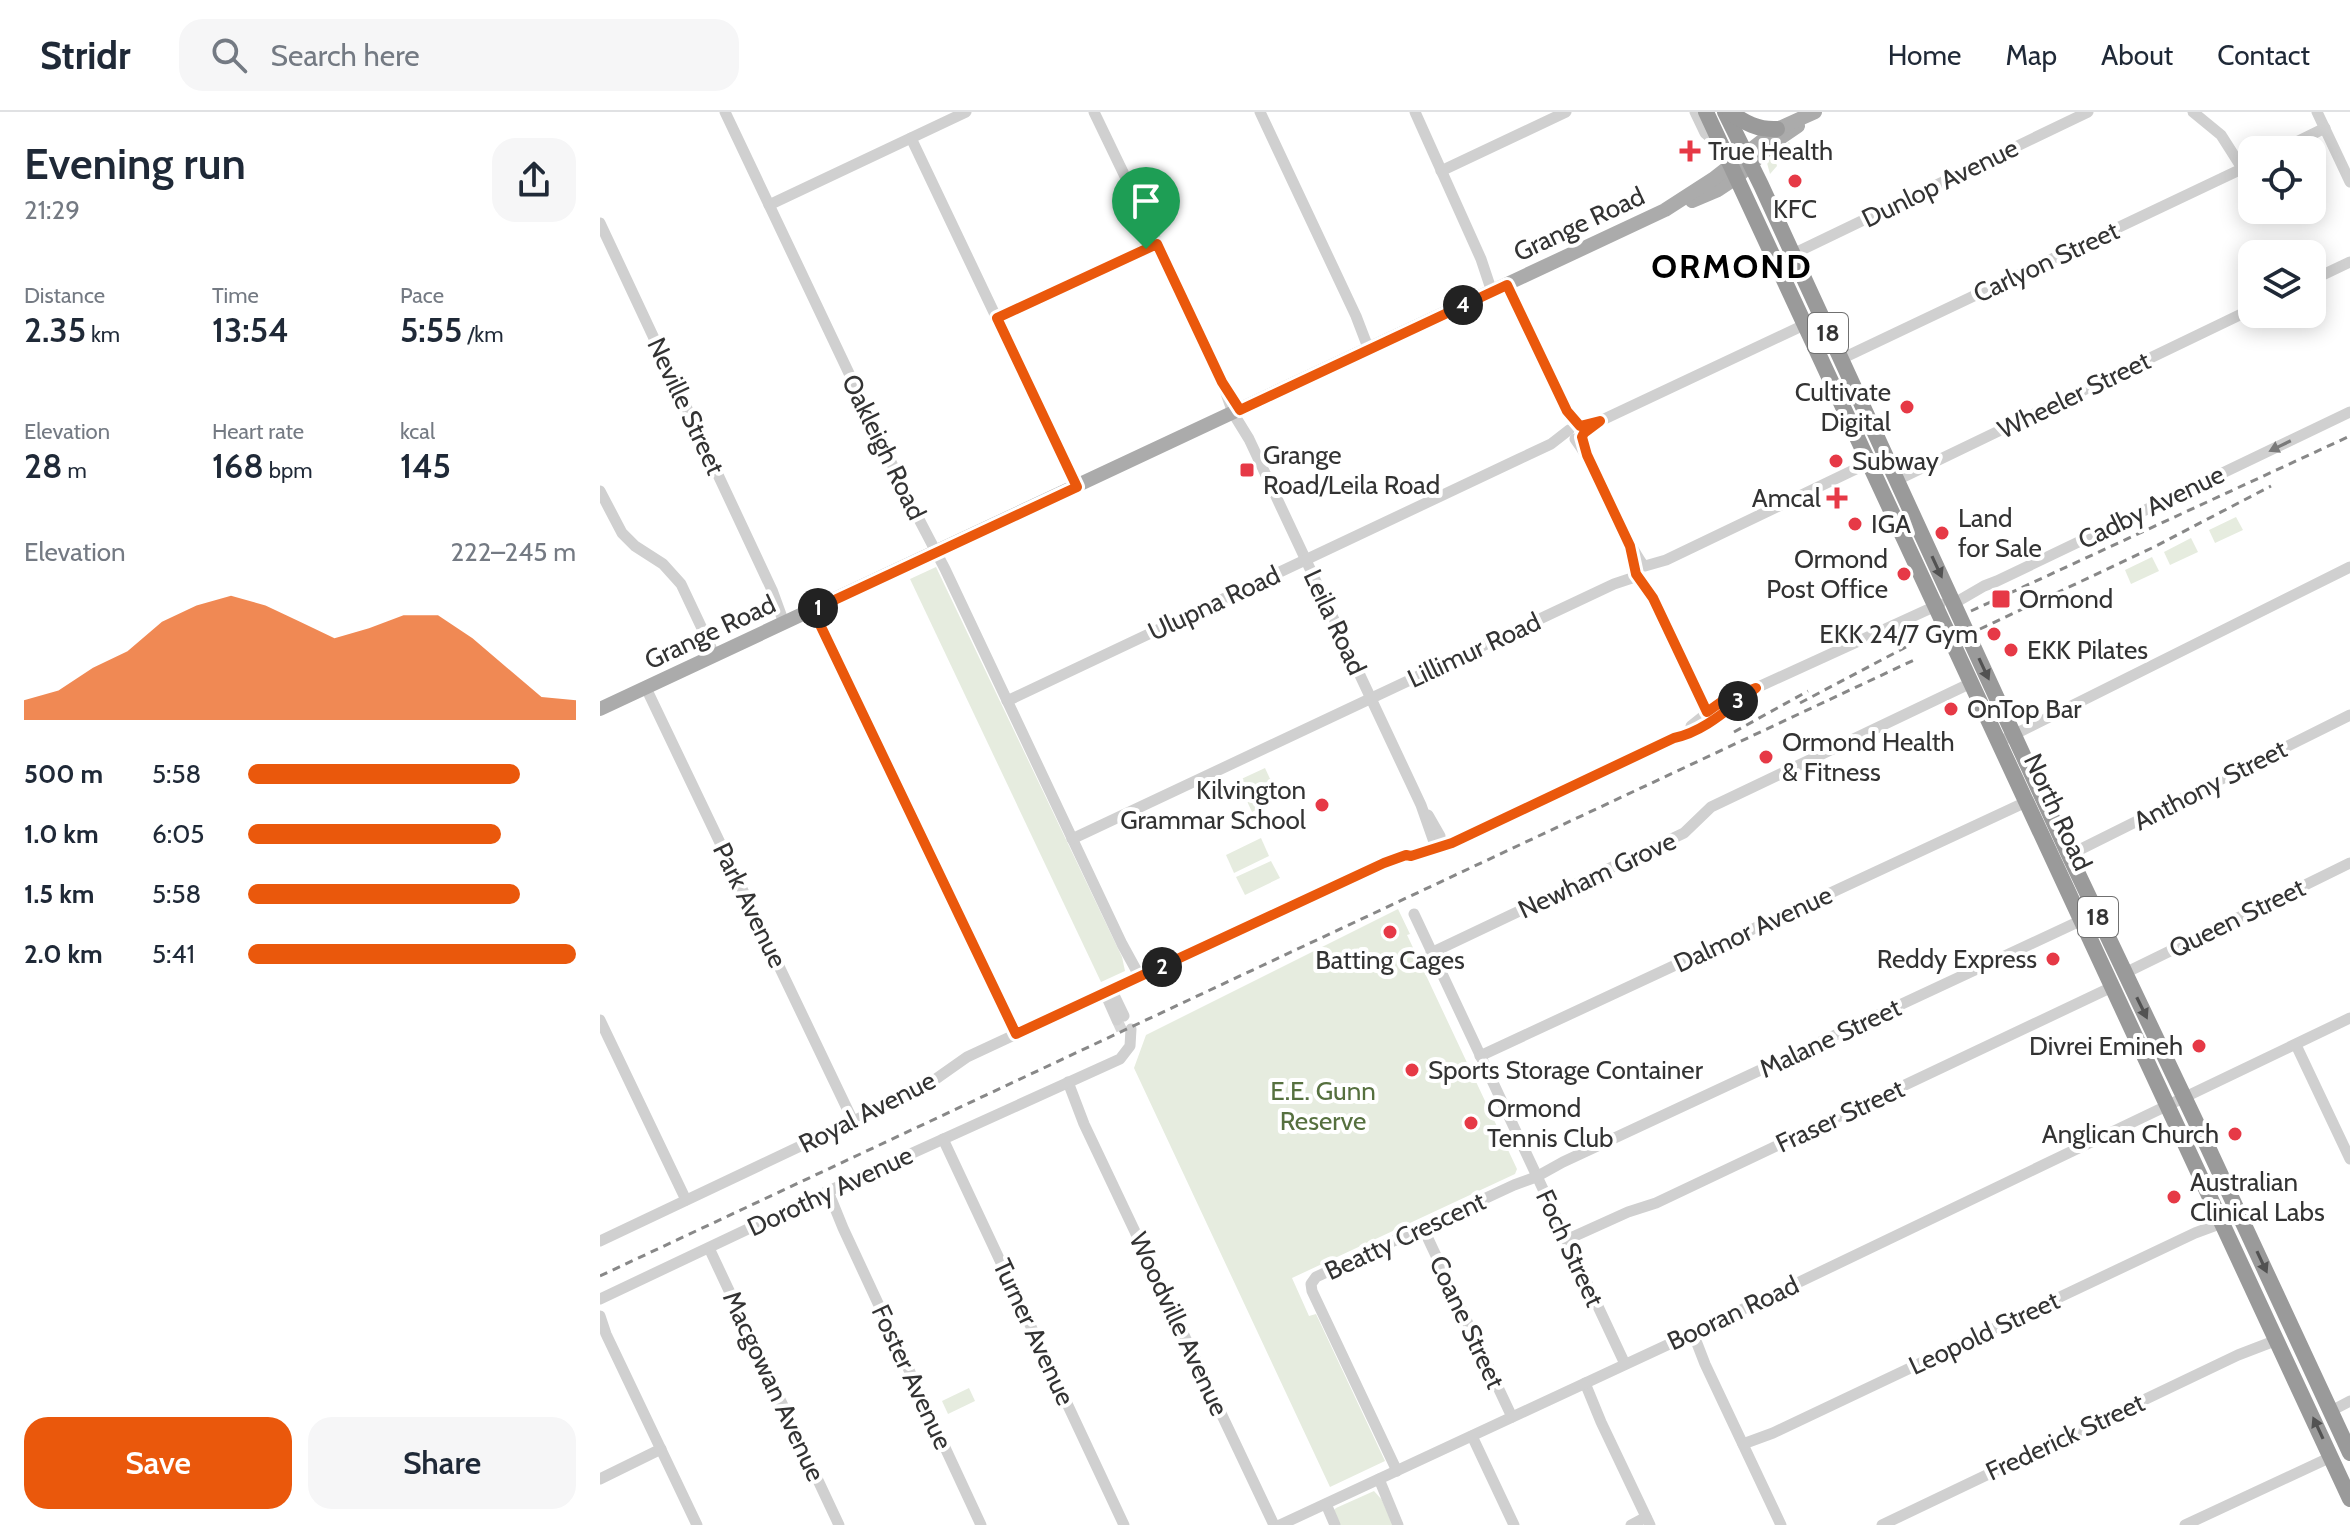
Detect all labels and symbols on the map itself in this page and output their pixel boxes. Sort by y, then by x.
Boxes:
street label: Dunlop Avenue [1857,131,2023,235]
place label: True Health [1708,135,1833,167]
marker: True Health [1679,140,1701,162]
pin [1112,167,1180,249]
marker: KFC [1786,172,1804,190]
street label: Grange Road [1508,180,1650,268]
place label: KFC [1773,193,1817,225]
street label: Carlyon Street [1968,214,2124,310]
district label: ORMOND [1651,245,1813,287]
pin: 4 [1443,285,1483,325]
road number: 18 [1808,313,1848,353]
street label: Neville Street [640,332,732,480]
street label: Wheeler Street [1993,344,2156,446]
street label: Oakleigh Road [835,369,933,525]
place label: Cultivate Digital [1795,376,1891,438]
marker: Cultivate Digital [1898,398,1916,416]
place label: Grange Road/Leila Road [1263,439,1440,501]
one-way arrow [2268,439,2291,453]
place label: Subway [1852,445,1939,477]
marker: Subway [1827,452,1845,470]
street label: Cadby Avenue [2073,458,2229,556]
marker: Grange Road/Leila Road [1238,461,1256,479]
place label: Amcal [1752,482,1821,514]
marker: Amcal [1828,489,1846,507]
place label: Land for Sale [1958,502,2042,564]
place label: IGA [1871,508,1911,540]
marker: IGA [1846,515,1864,533]
marker: Land for Sale [1933,524,1951,542]
place label: Ormond Post Office [1766,543,1888,605]
one-way arrow [1930,556,1944,579]
street label: Ulupna Road [1143,558,1285,648]
street label: Leila Road [1297,564,1373,680]
marker: Ormond Post Office [1895,565,1913,583]
place label: Ormond [2019,583,2113,615]
street label: Grange Road [639,588,781,676]
pin: 1 [798,588,838,628]
marker: Ormond [1990,588,2012,610]
street label: Lillimur Road [1402,605,1546,695]
place label: EKK 24/7 Gym [1819,618,1978,650]
marker: EKK 24/7 Gym [1985,625,2003,643]
place label: EKK Pilates [2027,634,2148,666]
marker: EKK Pilates [2002,641,2020,659]
one-way arrow [1977,657,1991,681]
pin: 3 [1718,681,1758,721]
place label: OnTop Bar [1967,693,2082,725]
marker: OnTop Bar [1942,700,1960,718]
place label: Ormond Health & Fitness [1782,726,1955,788]
street label: Anthony Street [2128,733,2292,837]
marker: Ormond Health & Fitness [1757,748,1775,766]
street label: North Road [2017,748,2099,876]
place label: Kilvington Grammar School [1120,774,1306,836]
marker: Kilvington Grammar School [1313,796,1331,814]
street label: Newham Grove [1513,824,1681,926]
street label: Park Avenue [706,837,794,973]
street label: Queen Street [2164,871,2310,965]
street label: Dalmor Avenue [1669,878,1837,980]
road number: 18 [2078,897,2118,937]
marker: Batting Cages [1381,923,1399,941]
place label: Reddy Express [1877,943,2037,975]
place label: Batting Cages [1315,944,1465,976]
pin: 2 [1142,947,1182,987]
marker: Reddy Express [2044,950,2062,968]
street label: Malane Street [1754,991,1906,1085]
one-way arrow [2135,997,2149,1020]
place label: Divrei Emineh [2029,1030,2183,1062]
marker: Divrei Emineh [2190,1037,2208,1055]
place label: Sports Storage Container [1428,1054,1704,1086]
marker: Sports Storage Container [1403,1061,1421,1079]
street label: Royal Avenue [793,1064,941,1160]
street label: Fraser Street [1771,1072,1909,1160]
park label: E.E. Gunn Reserve [1270,1075,1376,1137]
place label: Ormond Tennis Club [1487,1092,1614,1154]
marker: Ormond Tennis Club [1462,1114,1480,1132]
place label: Anglican Church [2042,1118,2219,1150]
marker: Anglican Church [2226,1125,2244,1143]
street label: Dorothy Avenue [742,1139,918,1243]
place label: Australian Clinical Labs [2190,1166,2325,1228]
street label: Foch Street [1529,1184,1611,1312]
street label: Beatty Crescent [1320,1185,1491,1287]
marker: Australian Clinical Labs [2165,1188,2183,1206]
street label: Woodville Avenue [1123,1227,1235,1421]
street label: Coane Street [1422,1250,1512,1394]
one-way arrow [2255,1250,2269,1274]
street label: Turner Avenue [986,1254,1082,1410]
street label: Booran Road [1662,1269,1804,1357]
street label: Leopold Street [1904,1284,2065,1382]
street label: Macgowan Avenue [716,1286,832,1486]
street label: Foster Avenue [865,1300,959,1454]
street label: Frederick Street [1981,1386,2150,1488]
one-way arrow [2311,1416,2324,1439]

